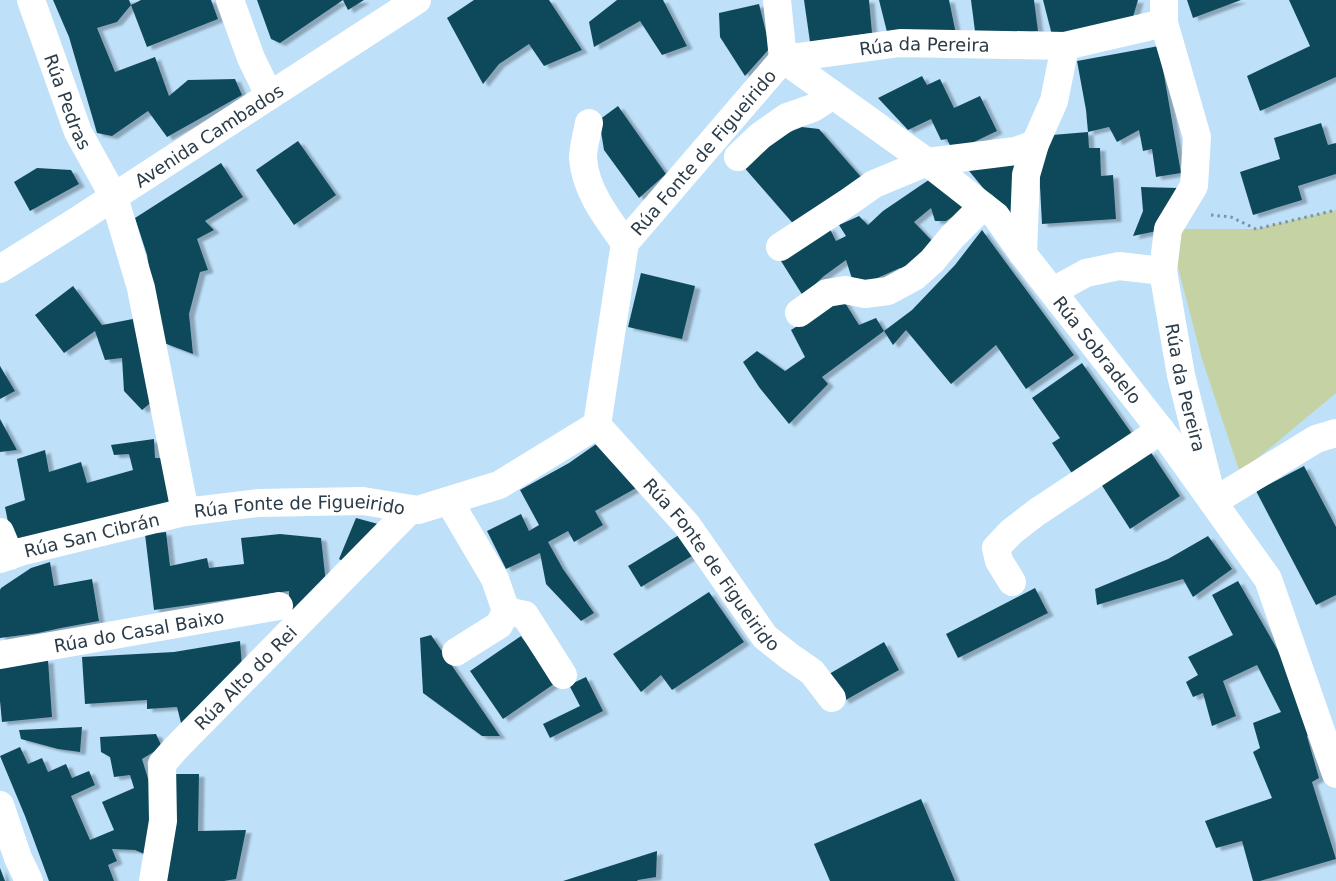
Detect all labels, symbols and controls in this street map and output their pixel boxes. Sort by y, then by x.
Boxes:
street label: Rúa da Pereira [858,32,990,59]
street label: Rúa Pedras [40,51,96,153]
street label: Rúa Fonte de Figueirido [626,65,780,239]
street label: Avenida Cambados [130,79,287,191]
street label: Rúa Sobradelo [1049,292,1146,408]
street label: Rúa da Pereira [1162,322,1210,454]
street label: Rúa Fonte de Figueirido [639,474,784,655]
street label: Rúa Fonte de Figueirido [193,490,407,521]
street label: Rúa San Cibrán [22,508,161,561]
street label: Rúa do Casal Baixo [52,605,226,656]
street label: Rúa Alto do Rei [190,621,301,734]

